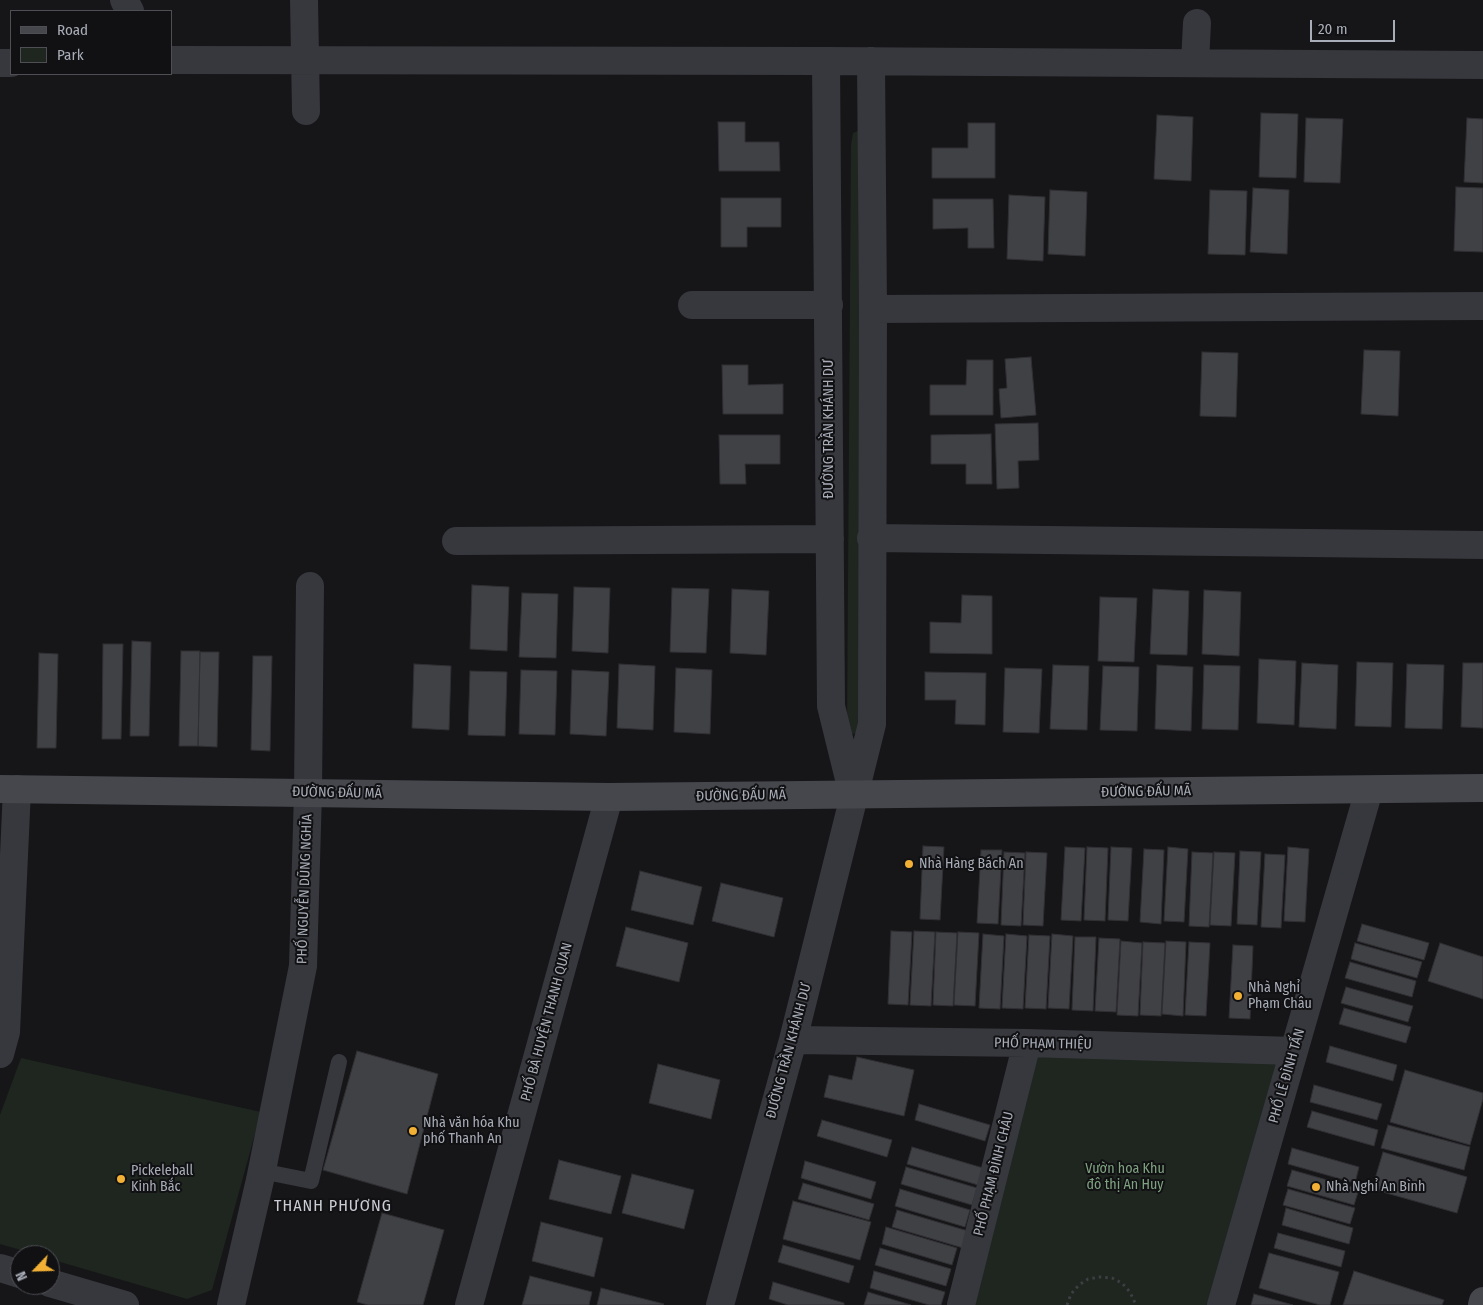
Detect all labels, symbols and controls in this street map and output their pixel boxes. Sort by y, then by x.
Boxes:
legend [10,10,172,75]
scale bar [1313,10,1398,42]
text: 20 m [1318,20,1348,38]
text: Road [57,21,88,39]
text: Park [57,46,84,64]
street label: ĐƯỜNG TRẦN KHÁNH DƯ [821,359,837,499]
street label: ĐƯỜNG ĐẤU MÃ [1101,783,1191,801]
street label: ĐƯỜNG ĐẤU MÃ [292,784,382,802]
street label: ĐƯỜNG ĐẤU MÃ [696,787,786,805]
street label: PHỐ NGUYỄN DŨNG NGHĨA [294,814,316,964]
place label: Nhà Hàng Bách An [919,856,1024,872]
marker: Nhà Hàng Bách An [903,858,915,870]
street label: PHỐ BÀ HUYỆN THANH QUAN [518,941,576,1103]
place label: Nhà Nghỉ Phạm Châu [1248,980,1312,1012]
street label: ĐƯỜNG TRẦN KHÁNH DƯ [763,982,815,1120]
marker: Nhà Nghỉ Phạm Châu [1232,990,1244,1002]
street label: PHỐ LÊ ĐÌNH TẤN [1265,1027,1309,1125]
street label: PHỐ PHẠM THIỆU [994,1035,1092,1053]
street label: PHỐ PHẠM ĐÌNH CHÂU [970,1110,1018,1238]
place label: Nhà văn hóa Khu phố Thanh An [423,1115,519,1148]
marker: Nhà văn hóa Khu phố Thanh An [407,1125,419,1137]
park label: Vườn hoa Khu đô thị An Huy [1085,1161,1165,1194]
place label: Pickeleball Kinh Bắc [131,1163,193,1196]
marker: Pickeleball Kinh Bắc [115,1173,127,1185]
place label: Nhà Nghỉ An Bình [1326,1179,1425,1195]
marker: Nhà Nghỉ An Bình [1310,1181,1322,1193]
district label: THANH PHƯƠNG [273,1197,393,1217]
north arrow [10,1245,60,1295]
text: N [12,1269,31,1283]

